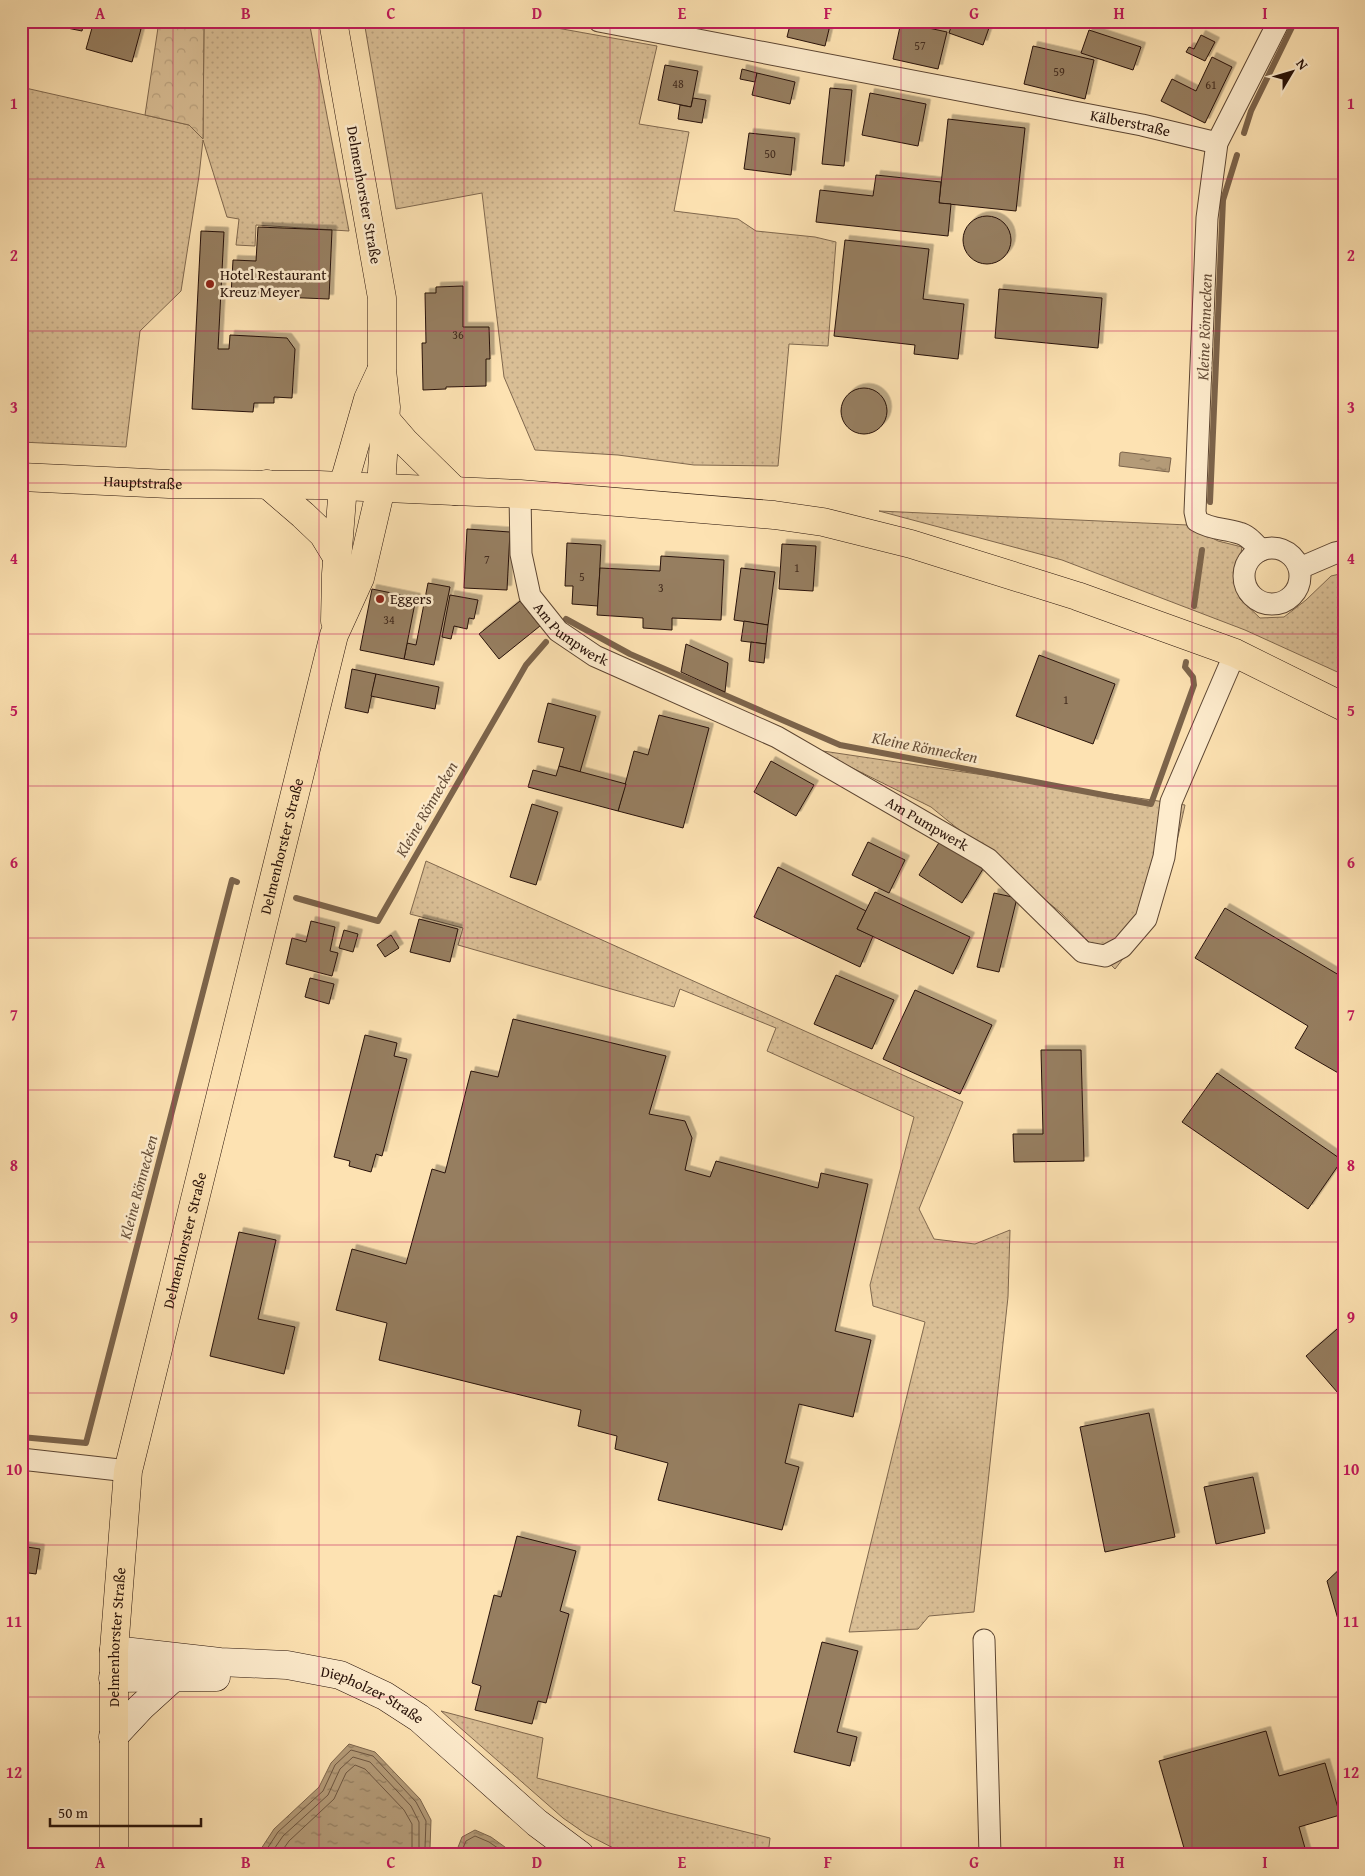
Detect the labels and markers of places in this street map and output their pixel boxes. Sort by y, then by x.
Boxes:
place label: Hotel Restaurant Kreuz Meyer [220,264,327,302]
marker: Hotel Restaurant Kreuz Meyer [204,278,216,290]
place label: Eggers [390,588,432,609]
marker: Eggers [374,593,386,605]

